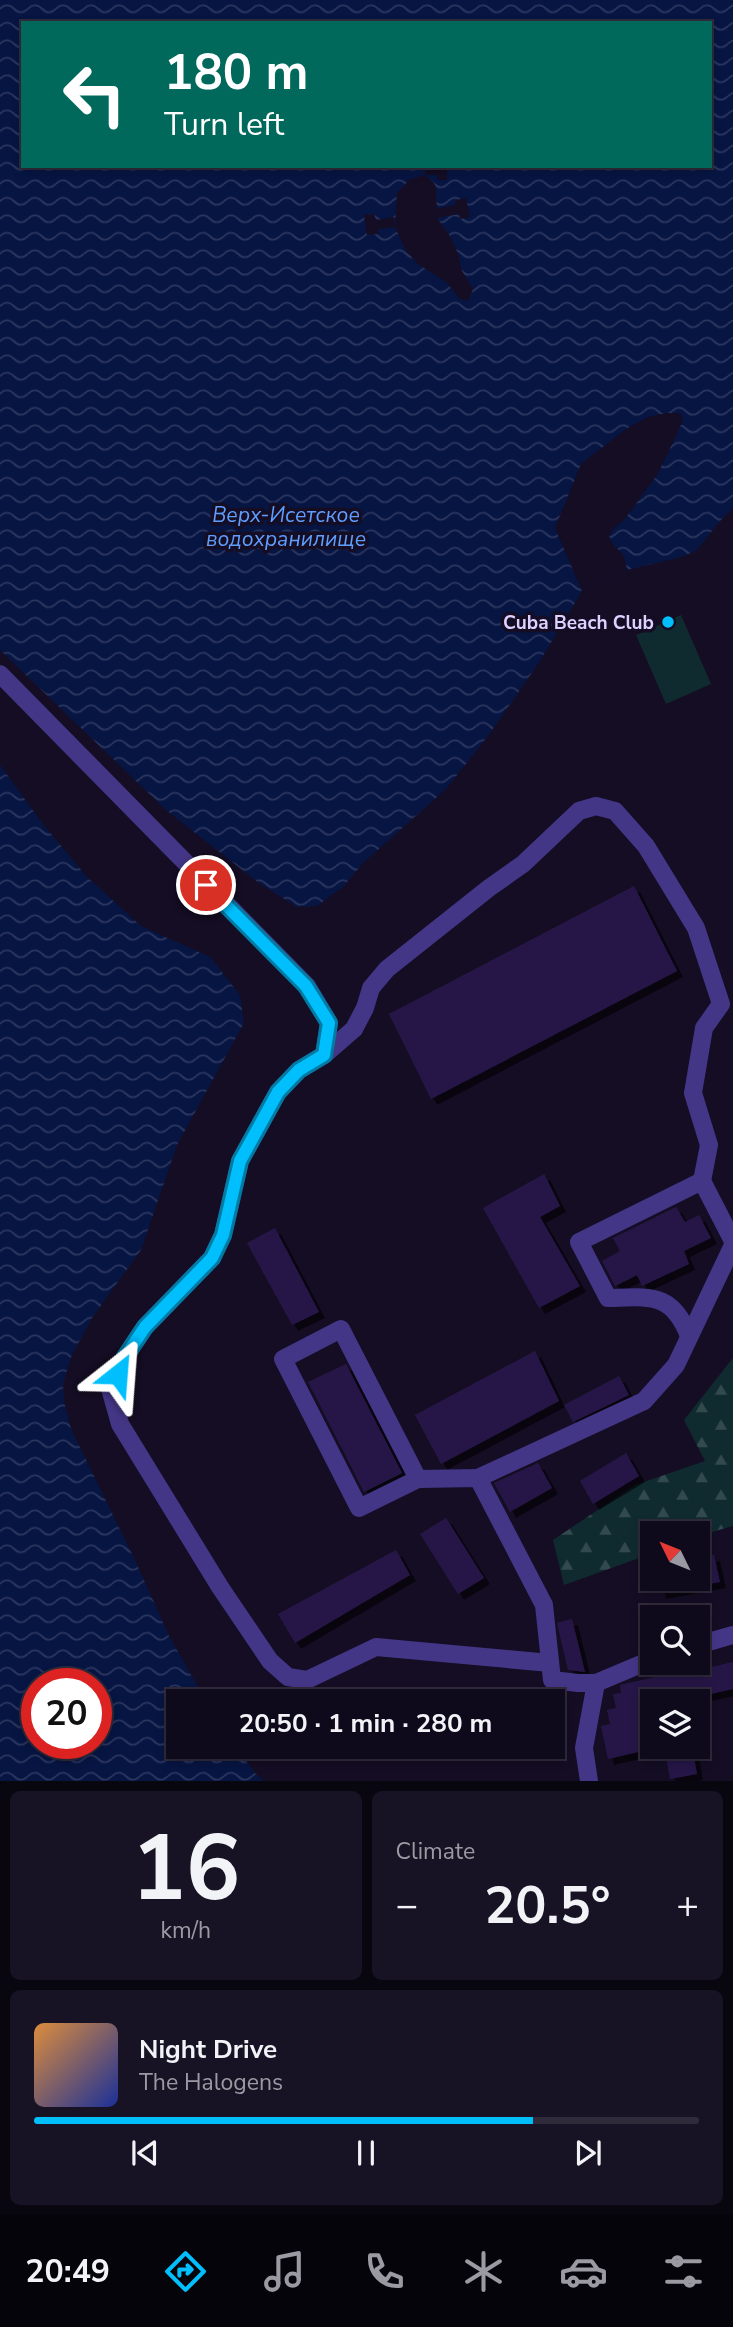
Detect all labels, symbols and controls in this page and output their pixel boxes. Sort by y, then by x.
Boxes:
text: 180 m [164,39,308,106]
icon: left [49,49,140,140]
text: Turn left [164,103,284,146]
water label: Верх-Исетское водохранилище [206,501,366,553]
place label: Cuba Beach Club [503,610,654,636]
marker: Cuba Beach Club [660,614,676,630]
pin [176,855,236,915]
icon: arrive [187,866,225,904]
position arrow [81,1337,155,1411]
north arrow [640,1521,710,1591]
map controls [640,1521,710,1759]
button: search [640,1605,710,1675]
speed limit sign: 20 [21,1668,112,1759]
button: layers [640,1689,710,1759]
text: 20:50 · 1 min · 280 m [239,1706,492,1741]
text: 16 [131,1807,240,1931]
text: Climate [396,1836,475,1867]
text: 20.5° [484,1870,610,1941]
text: − [396,1880,418,1931]
text: + [676,1880,699,1931]
text: km/h [160,1915,211,1946]
text: Night Drive [139,2032,277,2067]
text: The Halogens [139,2067,283,2098]
icon: previous [126,2134,164,2172]
icon: pause [347,2134,385,2172]
icon: next [569,2134,607,2172]
icon: directions [161,2247,210,2296]
icon: music [260,2247,309,2296]
icon: phone [360,2247,409,2296]
icon: climate [459,2247,508,2296]
icon: car [559,2247,608,2296]
icon: filters [659,2247,708,2296]
text: 20:49 [25,2250,110,2293]

